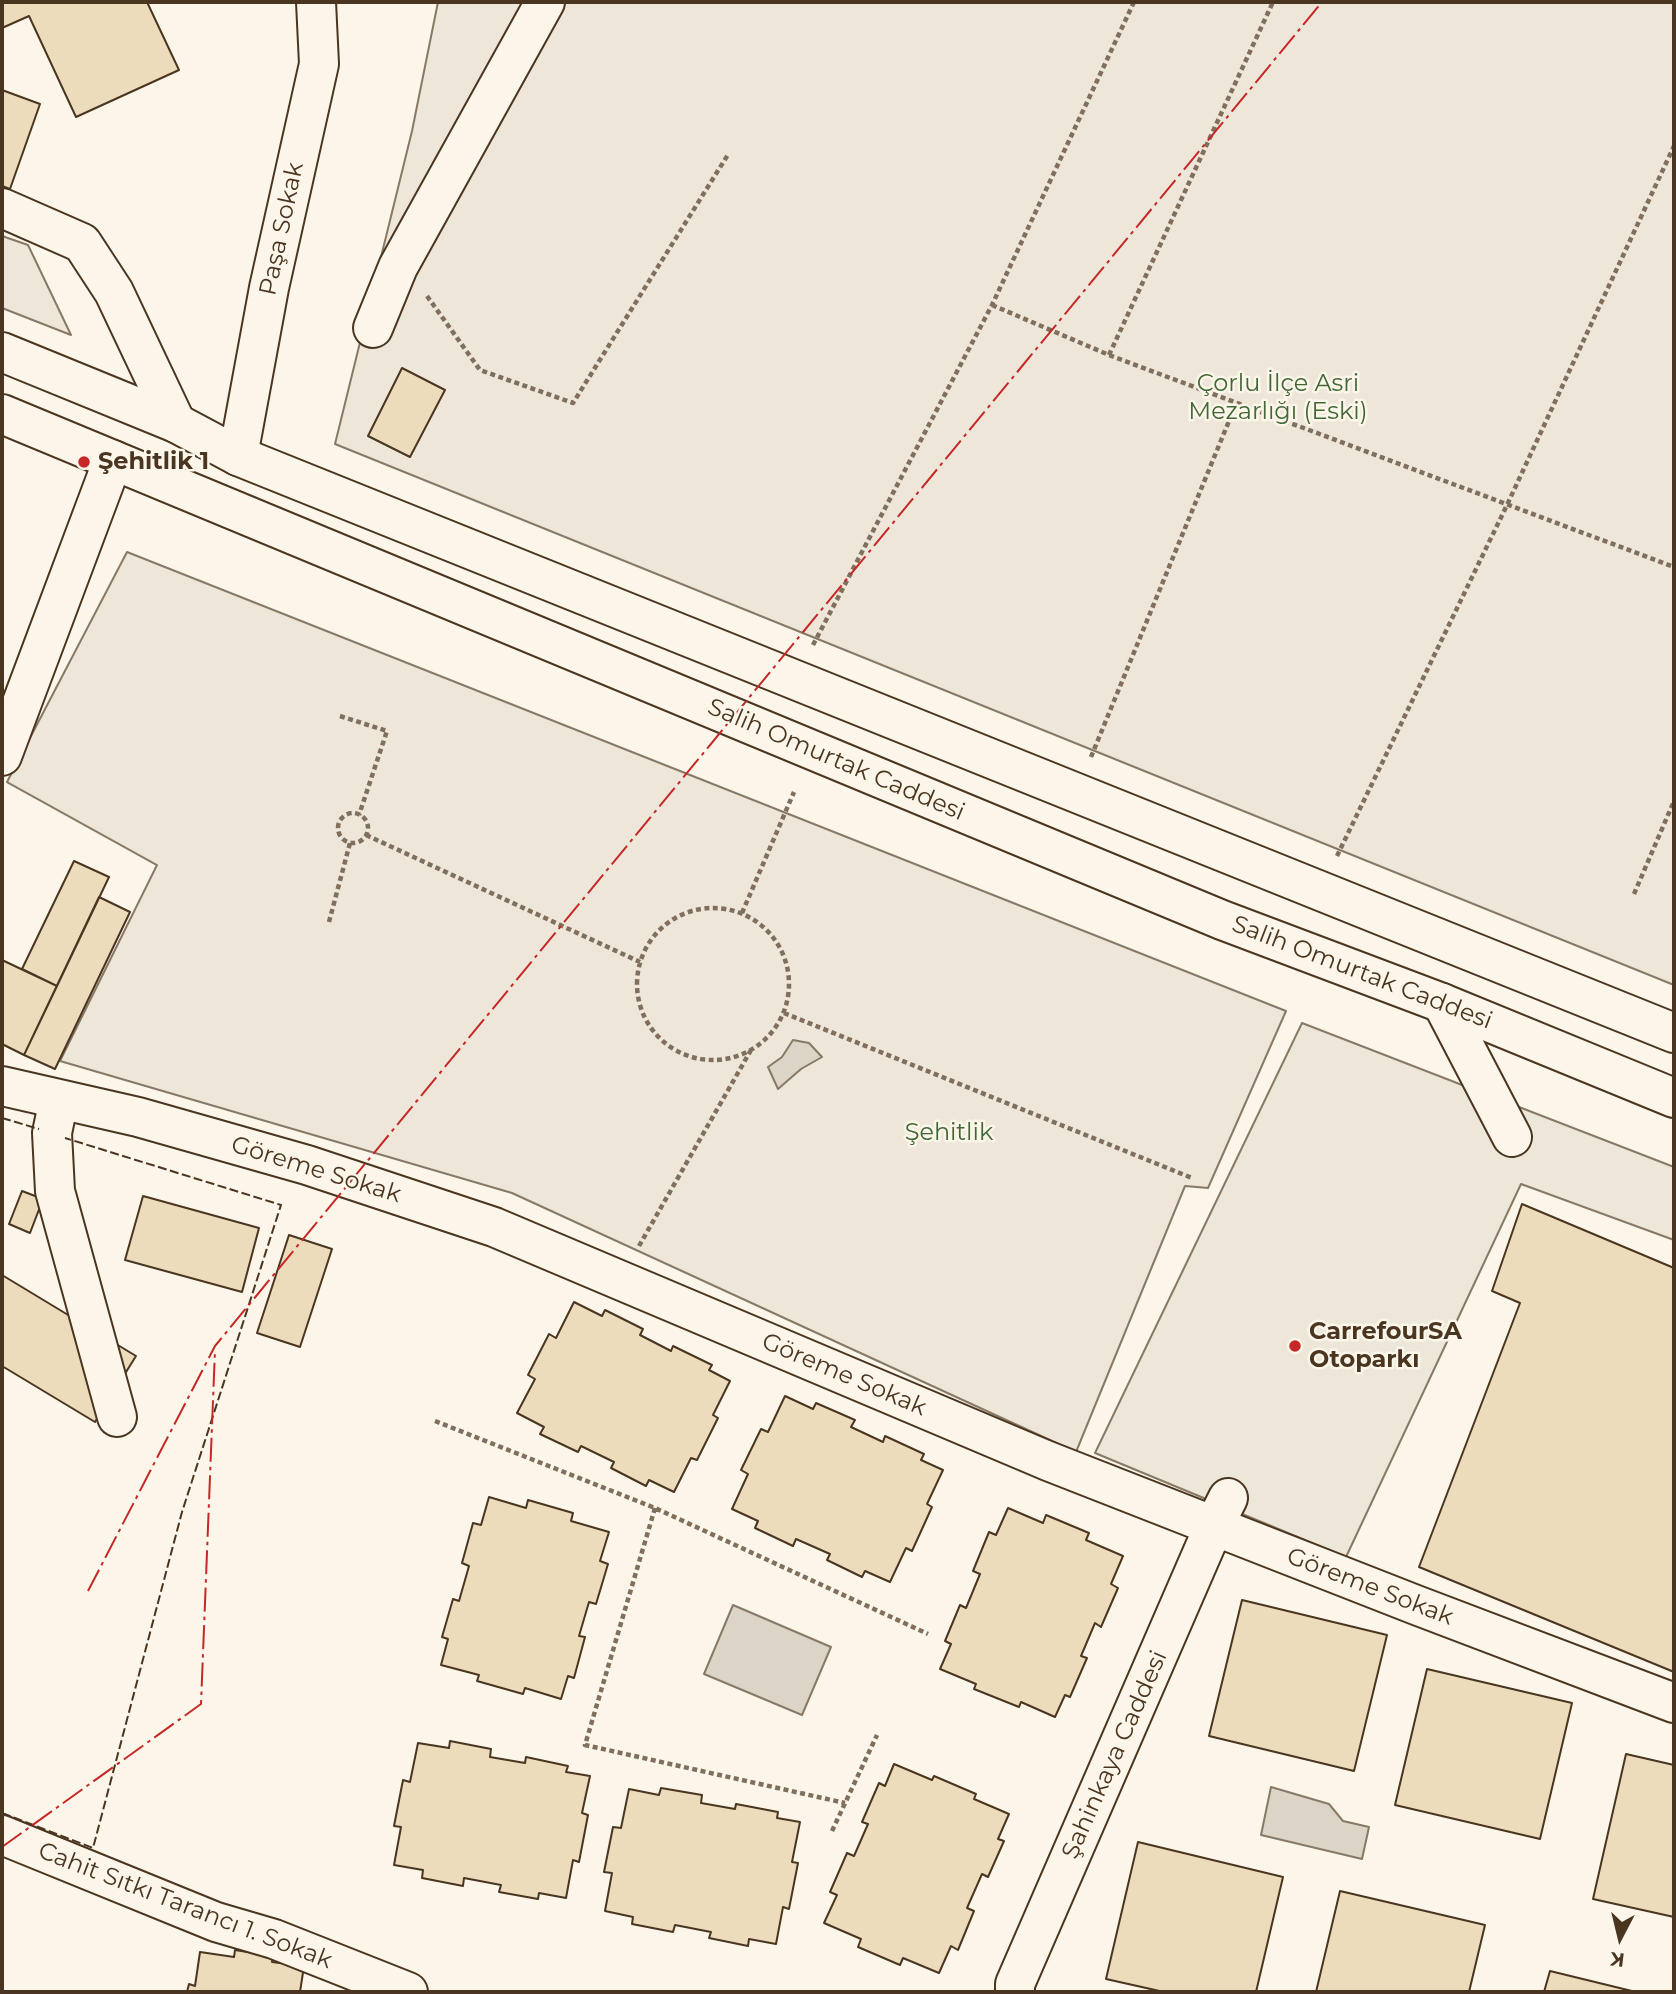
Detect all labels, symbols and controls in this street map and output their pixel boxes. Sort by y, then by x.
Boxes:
street label: Paşa Sokak [254,160,310,298]
park label: Çorlu İlçe Asri Mezarlığı (Eski) [1188,370,1368,426]
place label: Şehitlik 1 [98,448,209,476]
marker: Şehitlik 1 [76,454,92,470]
street label: Salih Omurtak Caddesi [703,693,969,827]
street label: Salih Omurtak Caddesi [1228,910,1496,1036]
park label: Şehitlik [905,1119,993,1147]
street label: Göreme Sokak [228,1130,404,1210]
place label: CarrefourSA Otoparkı [1309,1318,1462,1374]
street label: Göreme Sokak [757,1327,931,1423]
marker: CarrefourSA Otoparkı [1287,1338,1303,1354]
street label: Göreme Sokak [1283,1542,1457,1632]
street label: Şahinkaya Caddesi [1056,1646,1174,1864]
street label: Cahit Sıtkı Tarancı 1. Sokak [34,1837,336,1975]
north arrow [1585,1903,1655,1973]
text: K [1609,1947,1626,1972]

